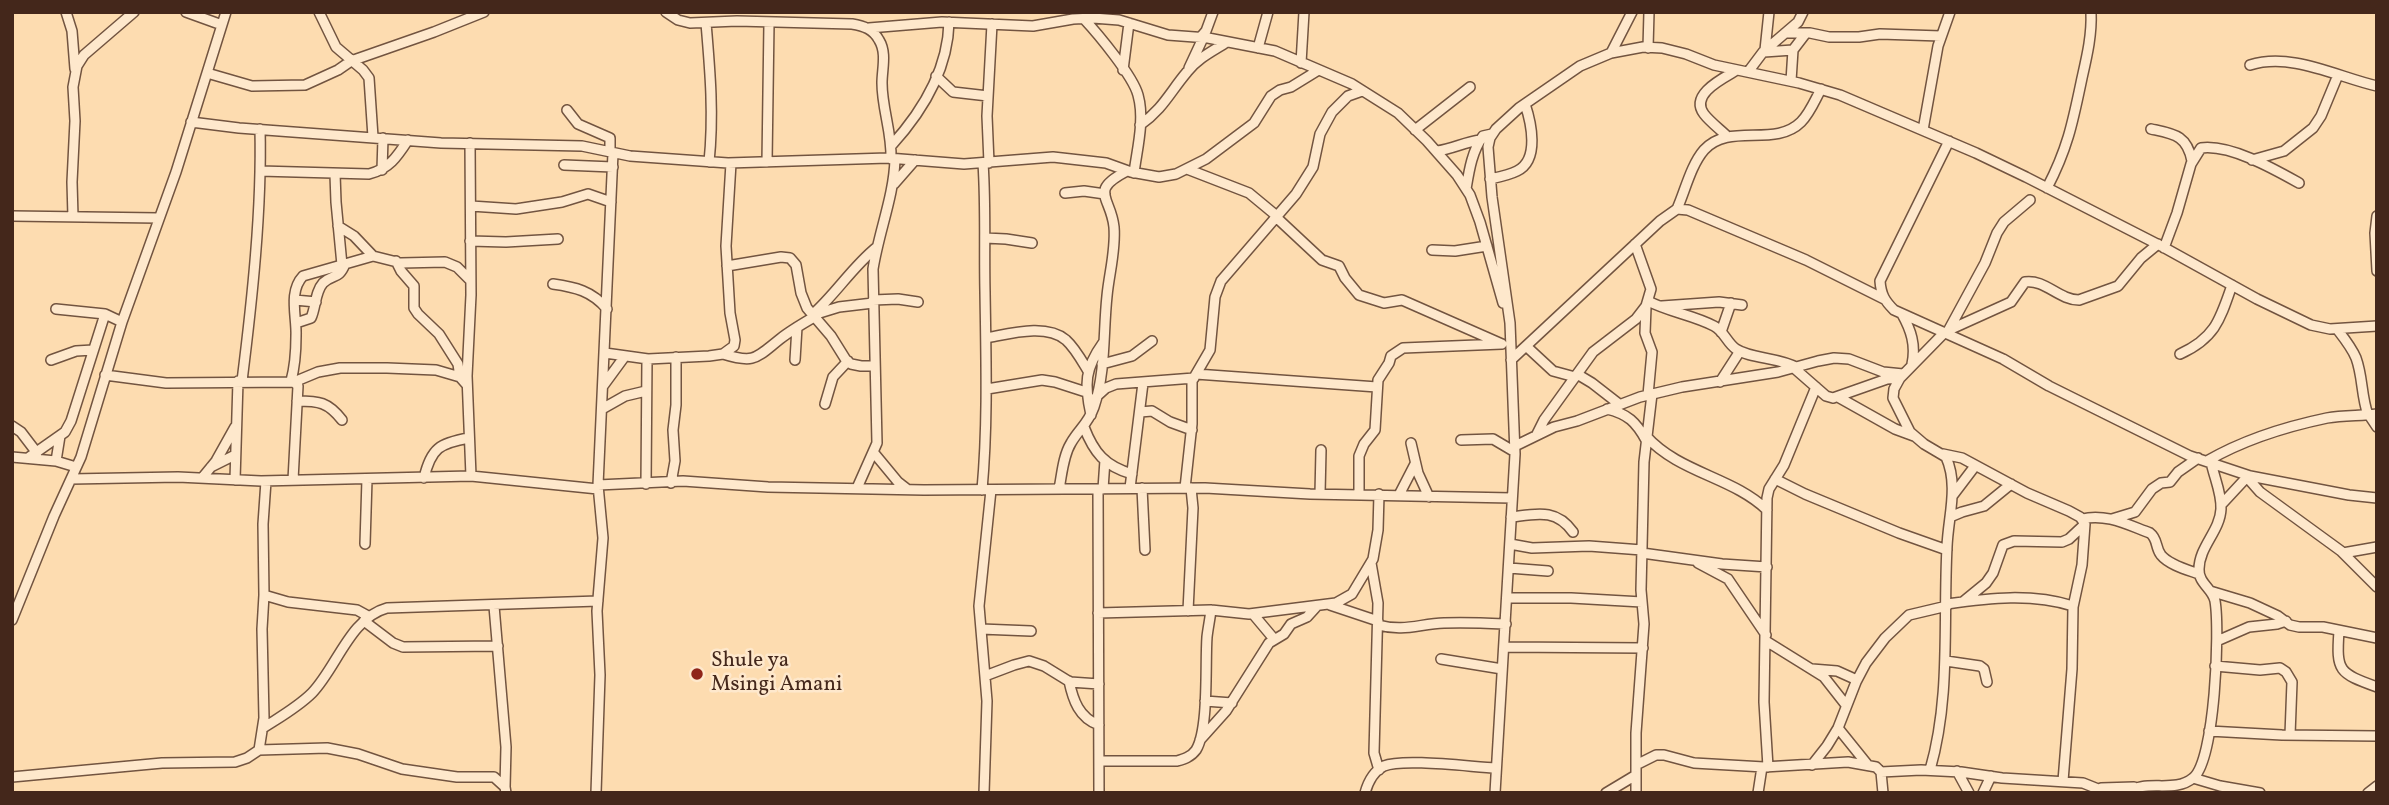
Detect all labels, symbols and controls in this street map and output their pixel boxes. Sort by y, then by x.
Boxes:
place label: Shule ya Msingi Amani [711,649,842,699]
marker: Shule ya Msingi Amani [689,666,705,682]

